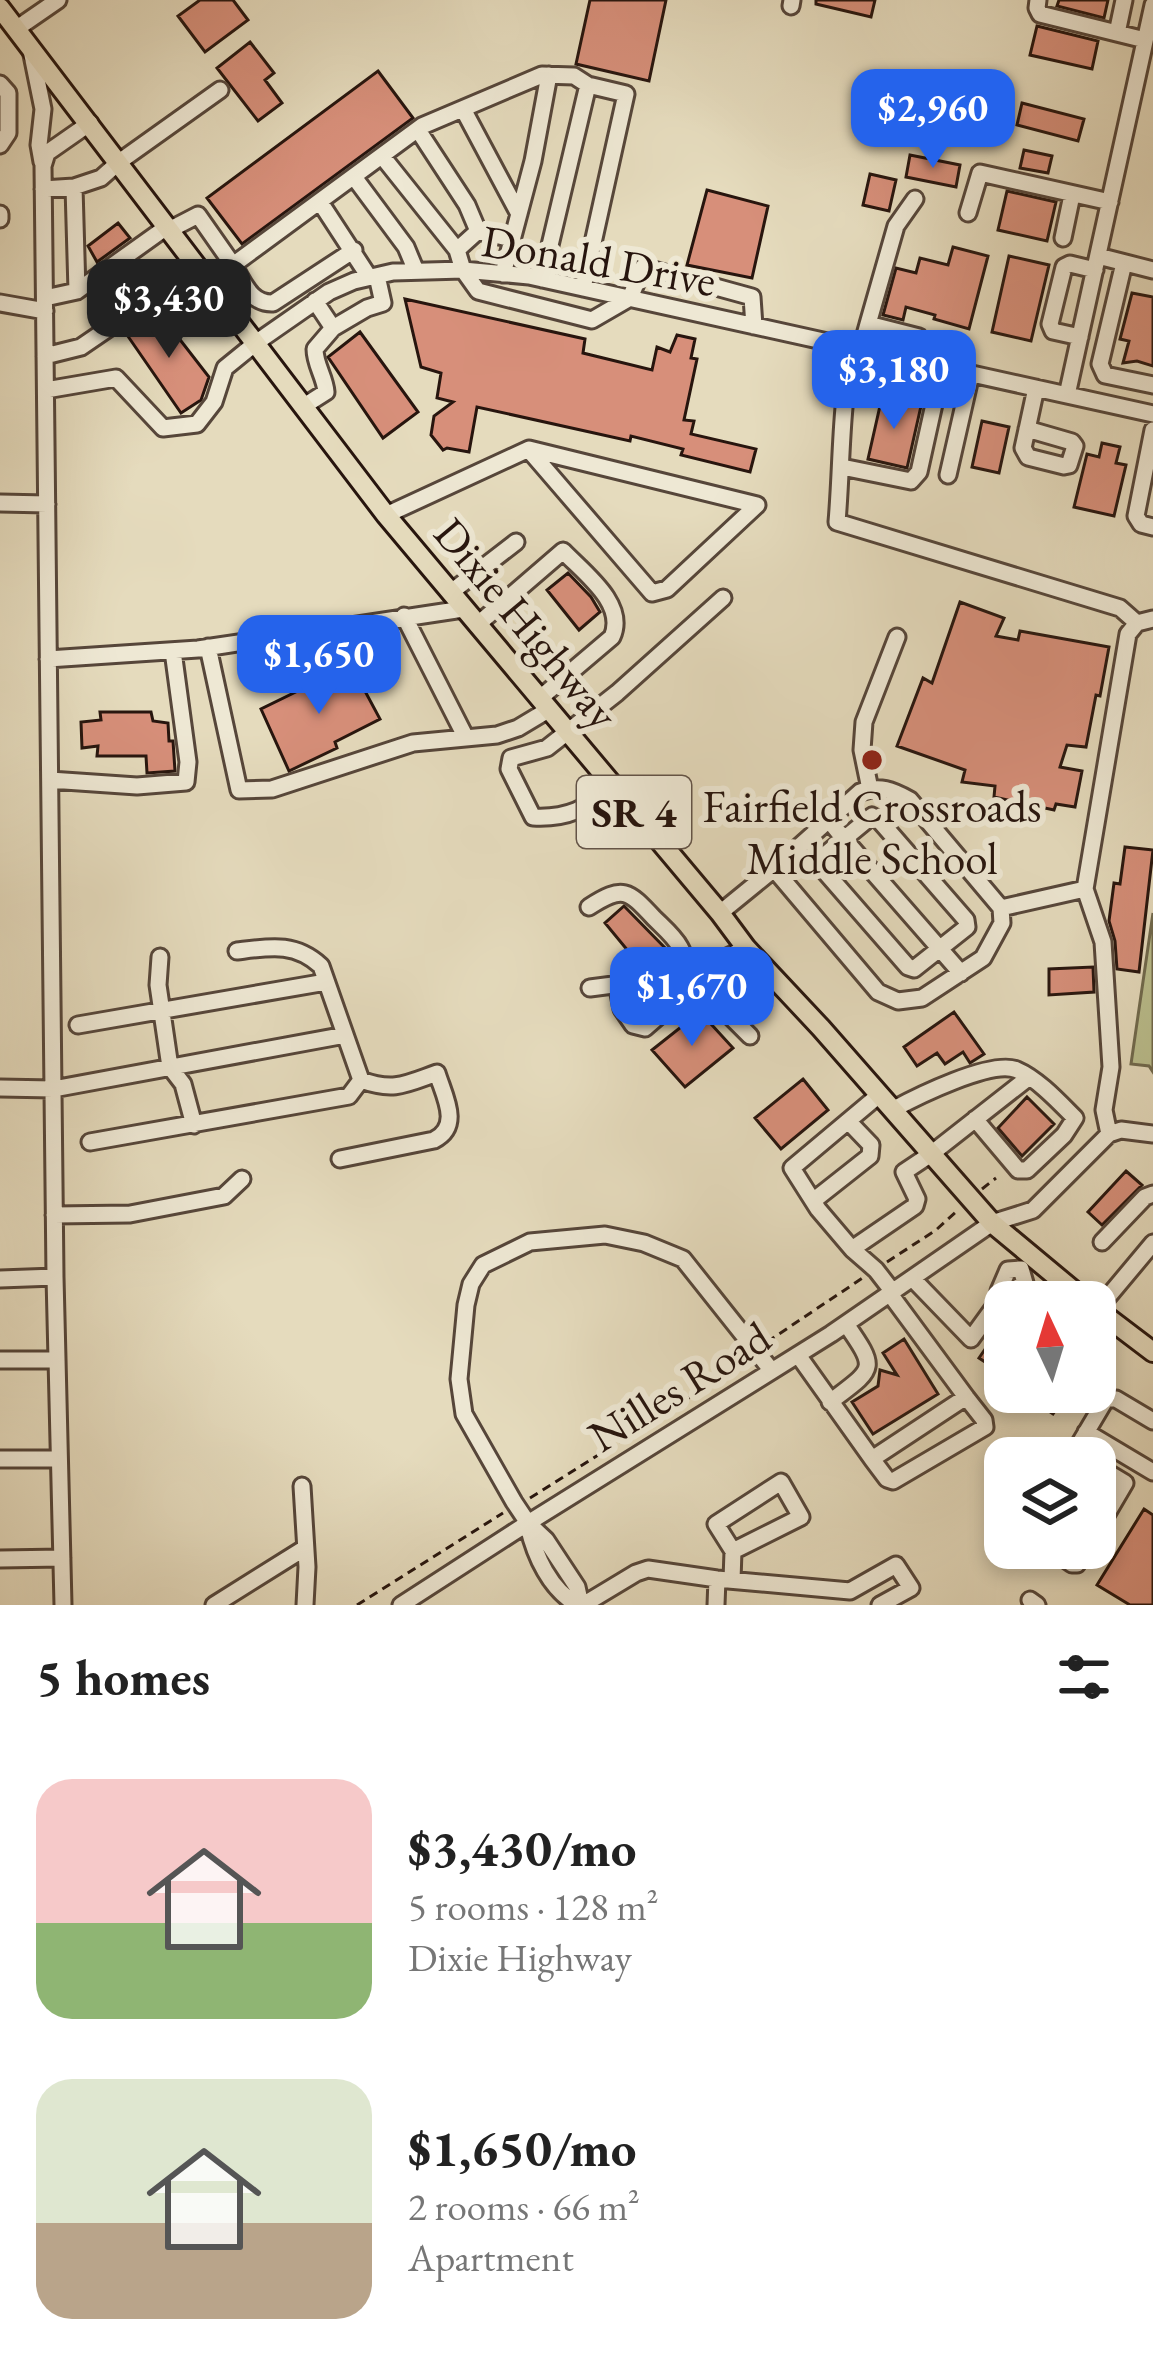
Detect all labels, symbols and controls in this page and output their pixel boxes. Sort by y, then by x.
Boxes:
pin: $2,960 [835,69,1031,171]
text: $2,960 [878,82,988,133]
street label: Donald Drive [477,211,721,309]
pin: $3,430 [71,259,267,361]
text: $3,430 [114,272,224,323]
pin: $3,180 [796,330,992,432]
text: $3,180 [839,343,949,394]
street label: Dixie Highway [422,505,632,741]
pin: $1,650 [221,615,417,717]
text: $1,650 [264,628,374,679]
marker: Fairfield Crossroads Middle School [859,747,885,773]
road number: SR 4 [577,776,691,848]
place label: Fairfield Crossroads Middle School [702,777,1042,887]
pin: $1,670 [594,947,790,1049]
text: $1,670 [637,960,747,1011]
north arrow [984,1281,1116,1413]
map controls [984,1281,1116,1569]
street label: Nilles Road [577,1307,781,1465]
button: layers [984,1437,1116,1569]
text: 5 homes [36,1644,210,1710]
icon: filters [1051,1644,1117,1710]
text: $3,430/mo [408,1815,636,1881]
icon: home [132,1827,276,1971]
text: 5 rooms · 128 m² [408,1881,659,1932]
text: Dixie Highway [408,1932,632,1983]
text: $1,650/mo [408,2115,636,2181]
icon: home [132,2127,276,2271]
text: 2 rooms · 66 m² [408,2181,640,2232]
text: Apartment [408,2232,574,2283]

